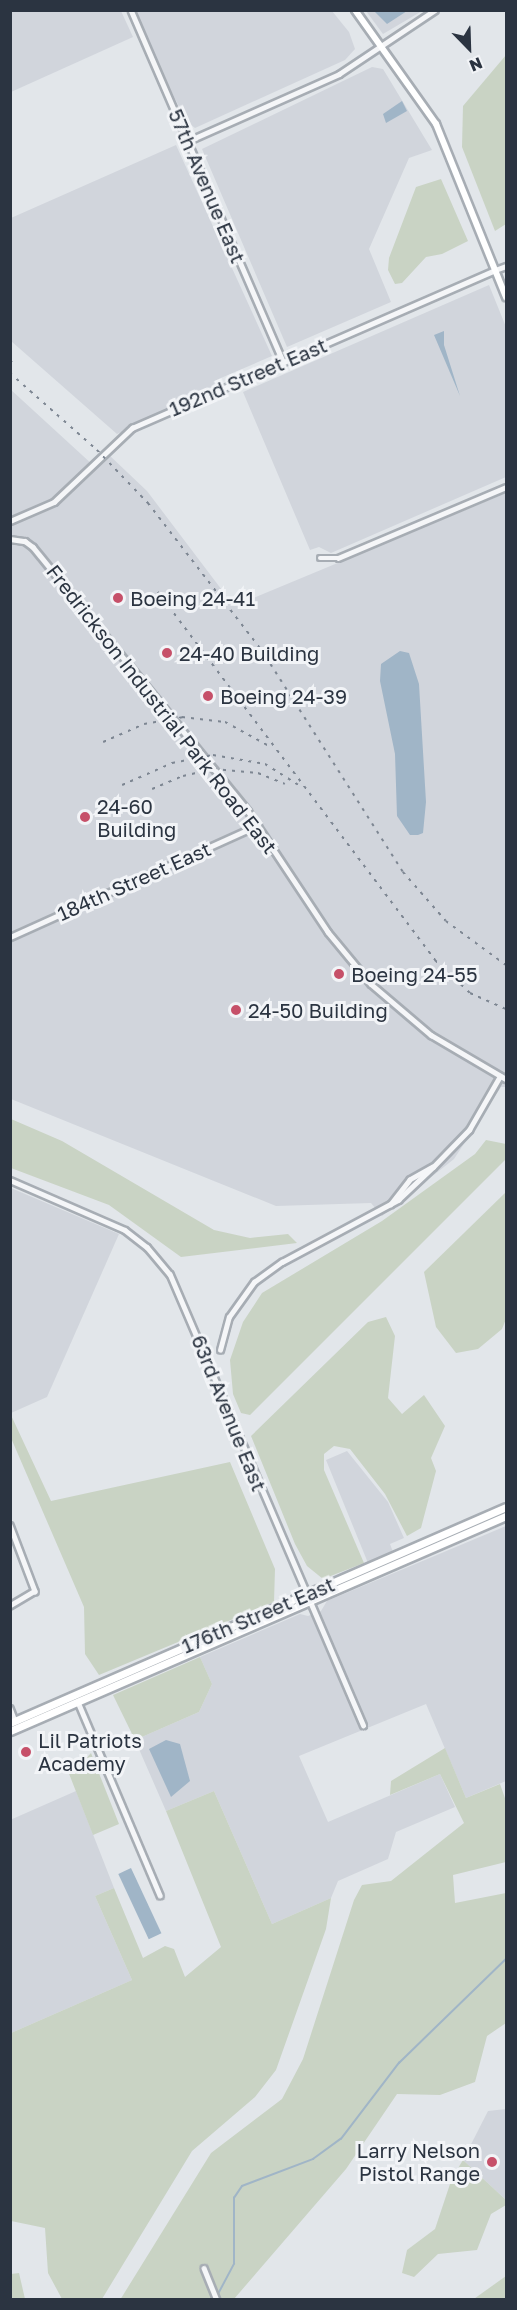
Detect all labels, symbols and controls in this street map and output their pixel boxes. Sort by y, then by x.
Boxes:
north arrow [439,18,499,78]
text: N [467,53,486,76]
street label: 57th Avenue East [164,105,250,267]
street label: 192nd Street East [165,333,331,421]
street label: Fredrickson Industrial Park Road East [42,560,282,858]
place label: Boeing 24-41 [130,586,255,610]
marker: Boeing 24-41 [111,591,125,605]
place label: 24-40 Building [179,641,319,665]
marker: 24-40 Building [160,646,174,660]
place label: Boeing 24-39 [220,684,347,708]
marker: Boeing 24-39 [201,689,215,703]
place label: 24-60 Building [97,794,176,841]
marker: 24-60 Building [78,810,92,824]
street label: 184th Street East [54,836,214,926]
place label: Boeing 24-55 [351,962,478,986]
marker: Boeing 24-55 [332,967,346,981]
place label: 24-50 Building [248,998,388,1022]
marker: 24-50 Building [229,1003,243,1017]
street label: 63rd Avenue East [187,1331,271,1495]
street label: 176th Street East [178,1572,338,1658]
place label: Lil Patriots Academy [38,1728,142,1775]
marker: Lil Patriots Academy [19,1745,33,1759]
place label: Larry Nelson Pistol Range [357,2138,480,2185]
marker: Larry Nelson Pistol Range [485,2155,499,2169]

